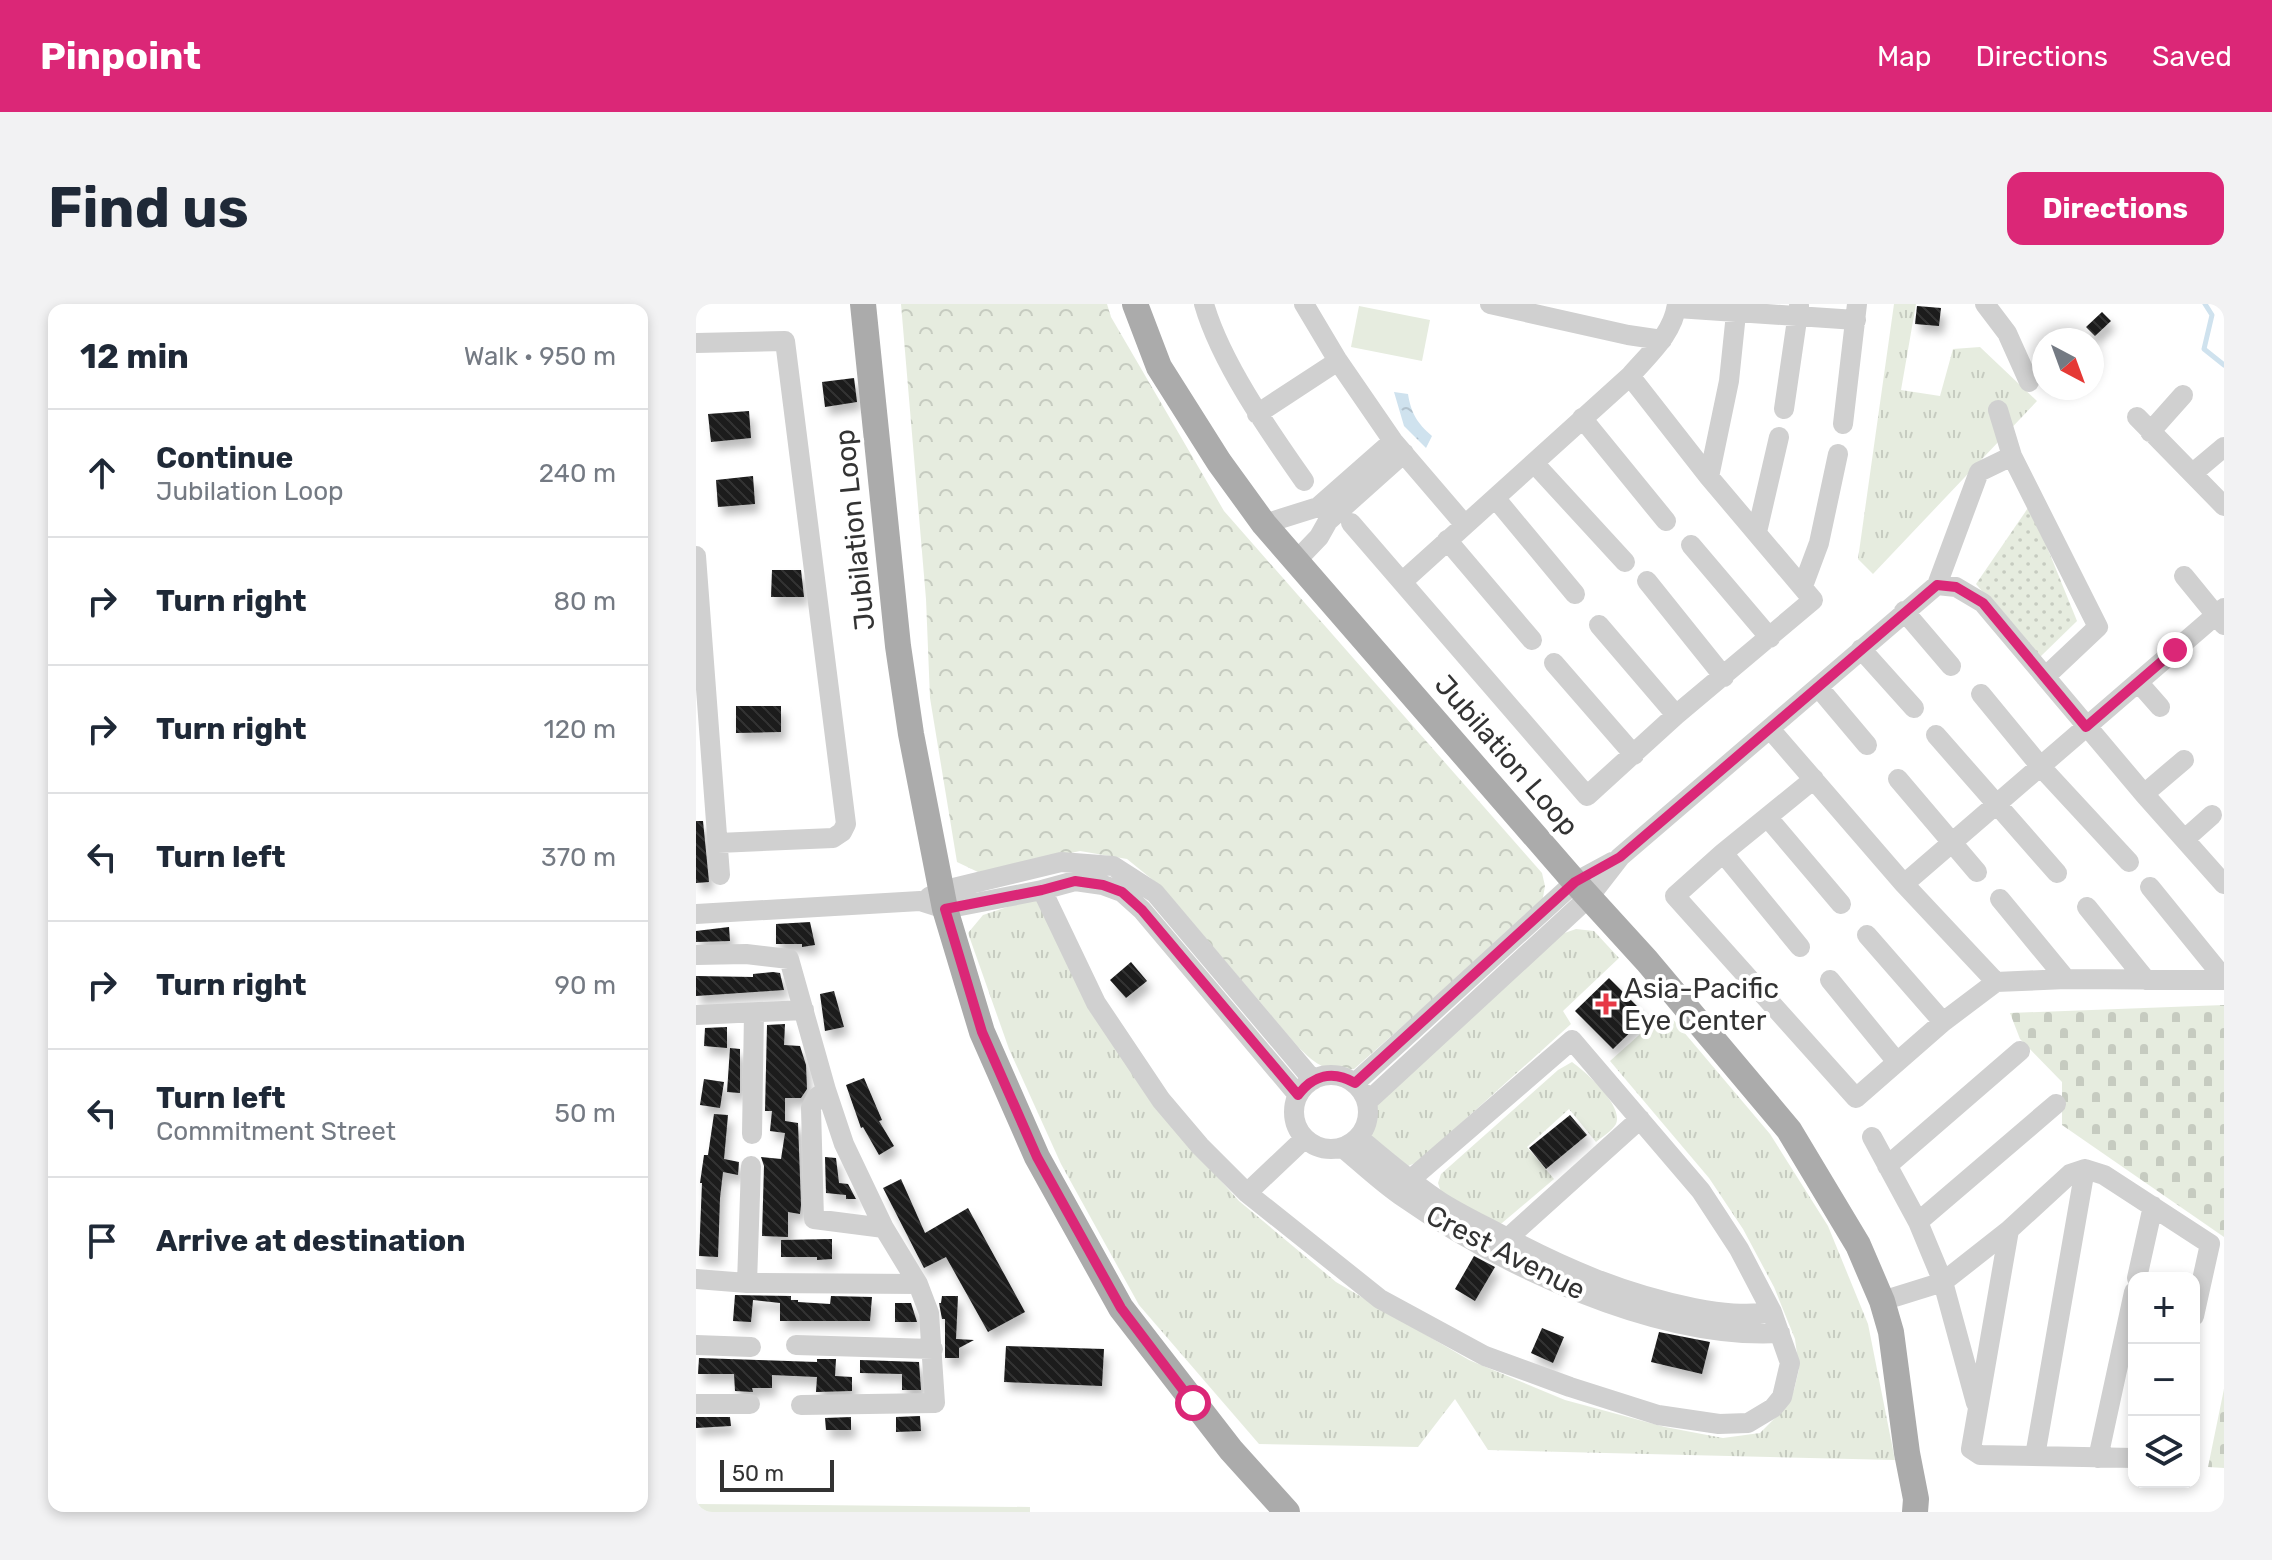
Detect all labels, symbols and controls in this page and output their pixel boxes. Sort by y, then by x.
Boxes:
text: Pinpoint [40,33,201,79]
text: Map [1877,40,1931,73]
text: Directions [1975,40,2108,73]
text: Saved [2152,40,2232,73]
button: Directions [2007,172,2224,245]
text: Find us [48,175,249,241]
north arrow [2032,328,2104,400]
text: 12 min [80,336,189,377]
text: Walk · 950 m [464,341,616,372]
street label: Jubilation Loop [828,428,881,632]
text: Continue [156,440,293,476]
icon: ahead [80,451,124,495]
text: 240 m [539,458,616,489]
text: Jubilation Loop [156,476,344,507]
icon: right [80,579,124,623]
text: Turn right [156,583,307,619]
text: 80 m [553,586,616,617]
route end [2157,632,2193,668]
street label: Jubilation Loop [1428,668,1585,842]
icon: right [80,707,124,751]
text: Turn right [156,711,307,747]
text: 120 m [544,714,616,745]
icon: left [80,835,124,879]
text: Turn left [156,839,286,875]
text: 370 m [541,842,616,873]
icon: right [80,963,124,1007]
text: Turn right [156,967,307,1003]
text: 90 m [555,970,616,1001]
place label: Asia-Pacific Eye Center [1624,972,1779,1037]
marker: Asia-Pacific Eye Center [1595,993,1617,1015]
text: Turn left [156,1080,286,1116]
icon: left [80,1091,124,1135]
text: 50 m [555,1098,616,1129]
text: Commitment Street [156,1116,396,1147]
street label: Crest Avenue [1421,1198,1591,1307]
icon: arrive [80,1219,124,1263]
text: Arrive at destination [156,1223,466,1259]
map controls [2128,1272,2200,1488]
button: + [2128,1272,2200,1344]
button: − [2128,1344,2200,1416]
route start [1175,1385,1211,1421]
button: layers [2128,1416,2200,1488]
scale bar [720,1456,834,1492]
text: 50 m [732,1460,784,1487]

